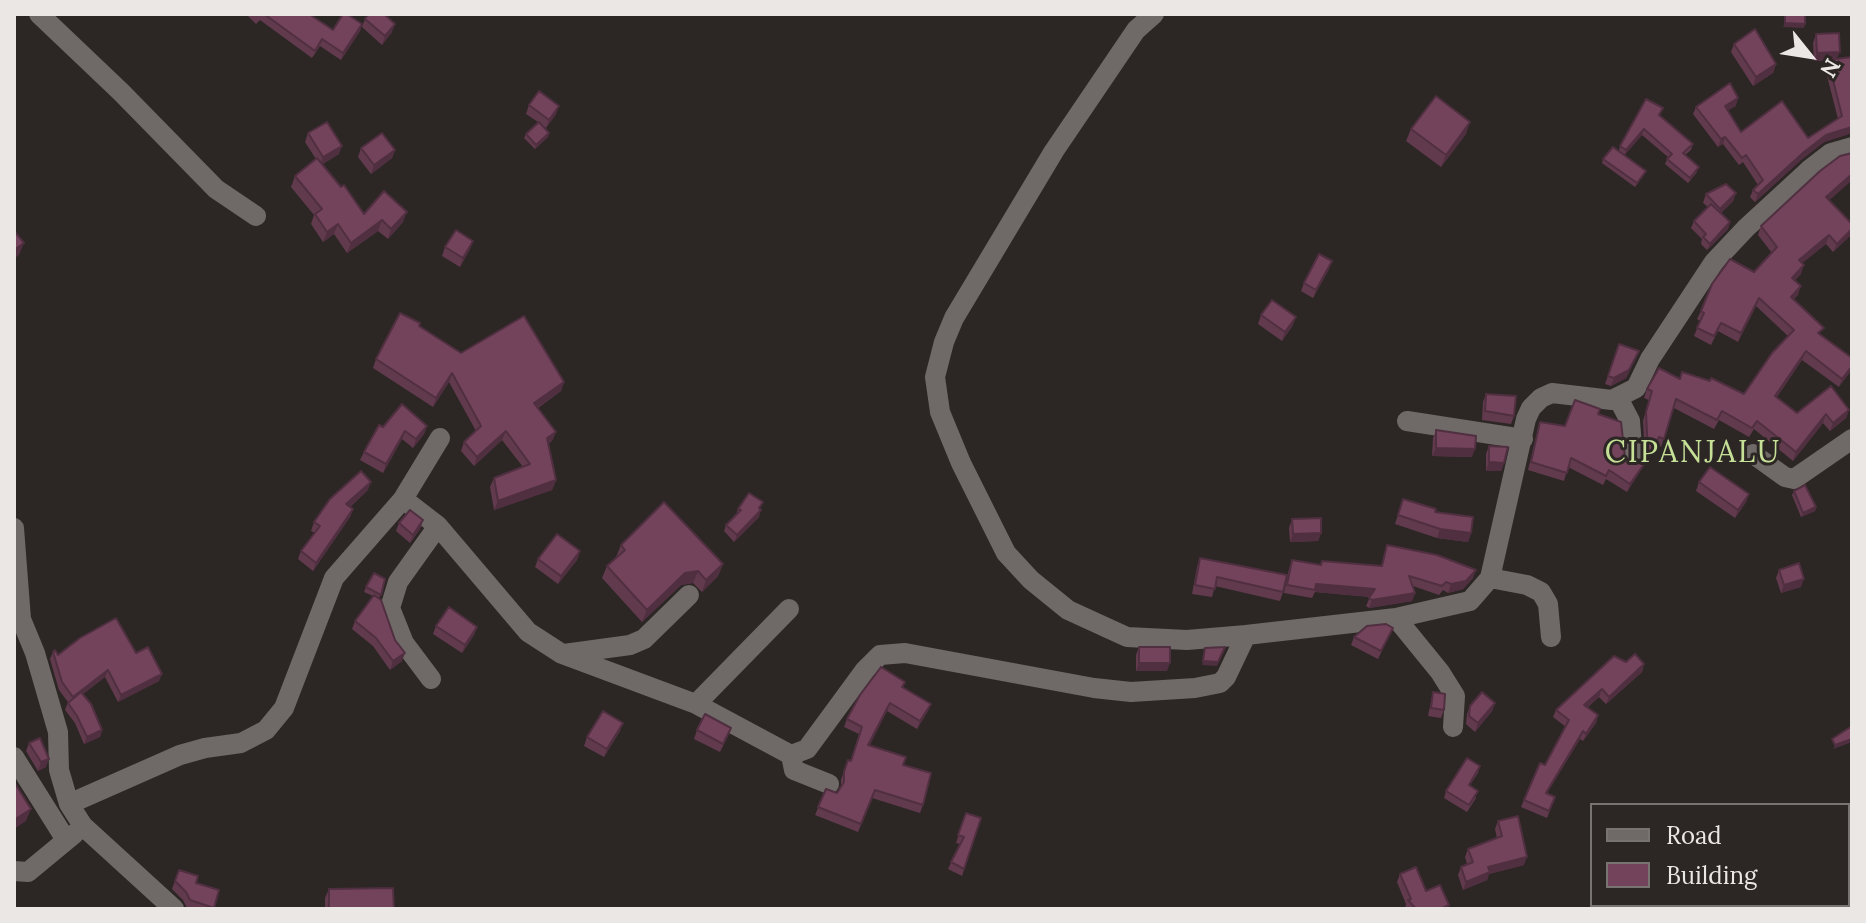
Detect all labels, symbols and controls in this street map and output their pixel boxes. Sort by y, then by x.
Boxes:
north arrow [1770,16,1850,96]
text: N [1814,54,1847,82]
district label: CIPANJALU [1605,435,1781,471]
legend [1590,803,1850,907]
text: Road [1666,820,1722,851]
text: Building [1666,860,1757,891]

